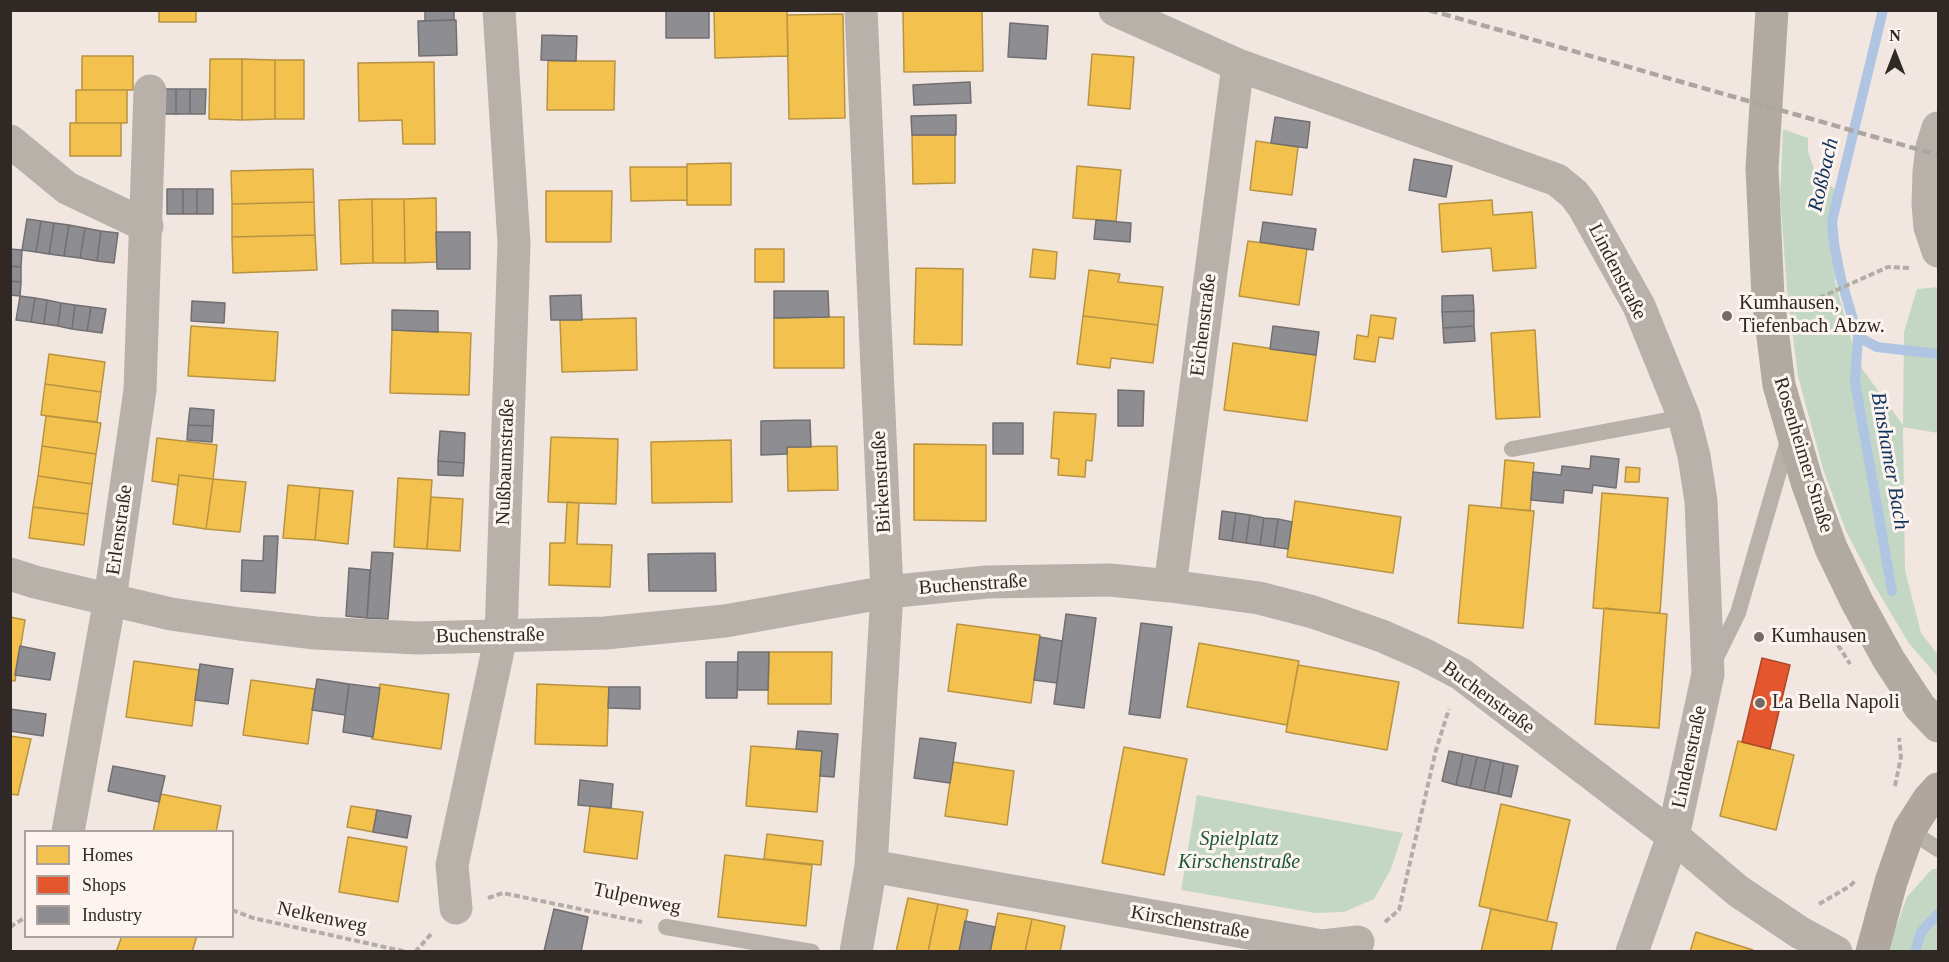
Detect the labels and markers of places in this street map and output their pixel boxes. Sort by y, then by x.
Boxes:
place label: Kumhausen, Tiefenbach Abzw. [1739,292,1885,339]
marker: Kumhausen, Tiefenbach Abzw. [1720,309,1734,323]
place label: Kumhausen [1771,625,1867,649]
marker: Kumhausen [1752,630,1766,644]
place label: La Bella Napoli [1772,691,1900,715]
marker: La Bella Napoli [1753,696,1767,710]

